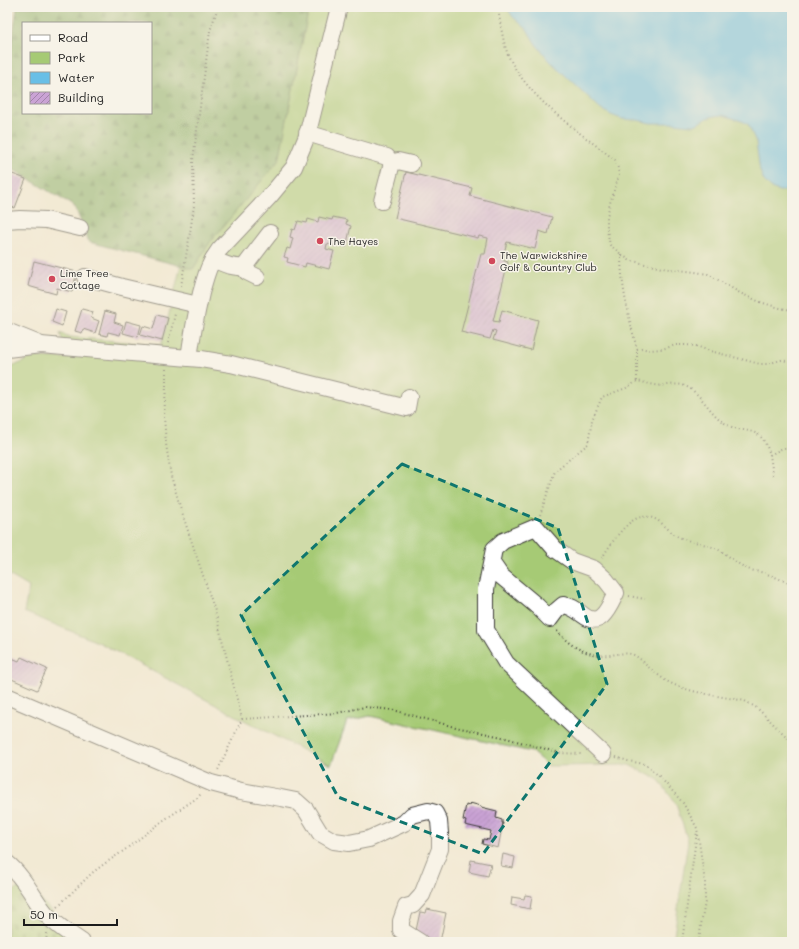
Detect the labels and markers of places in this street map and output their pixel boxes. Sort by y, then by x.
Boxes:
place label: The Hayes [328,234,378,248]
marker: The Hayes [315,236,325,246]
place label: The Warwickshire Golf & Country Club [500,248,597,274]
marker: The Warwickshire Golf & Country Club [487,256,497,266]
place label: Lime Tree Cottage [60,266,109,292]
marker: Lime Tree Cottage [47,274,57,284]

